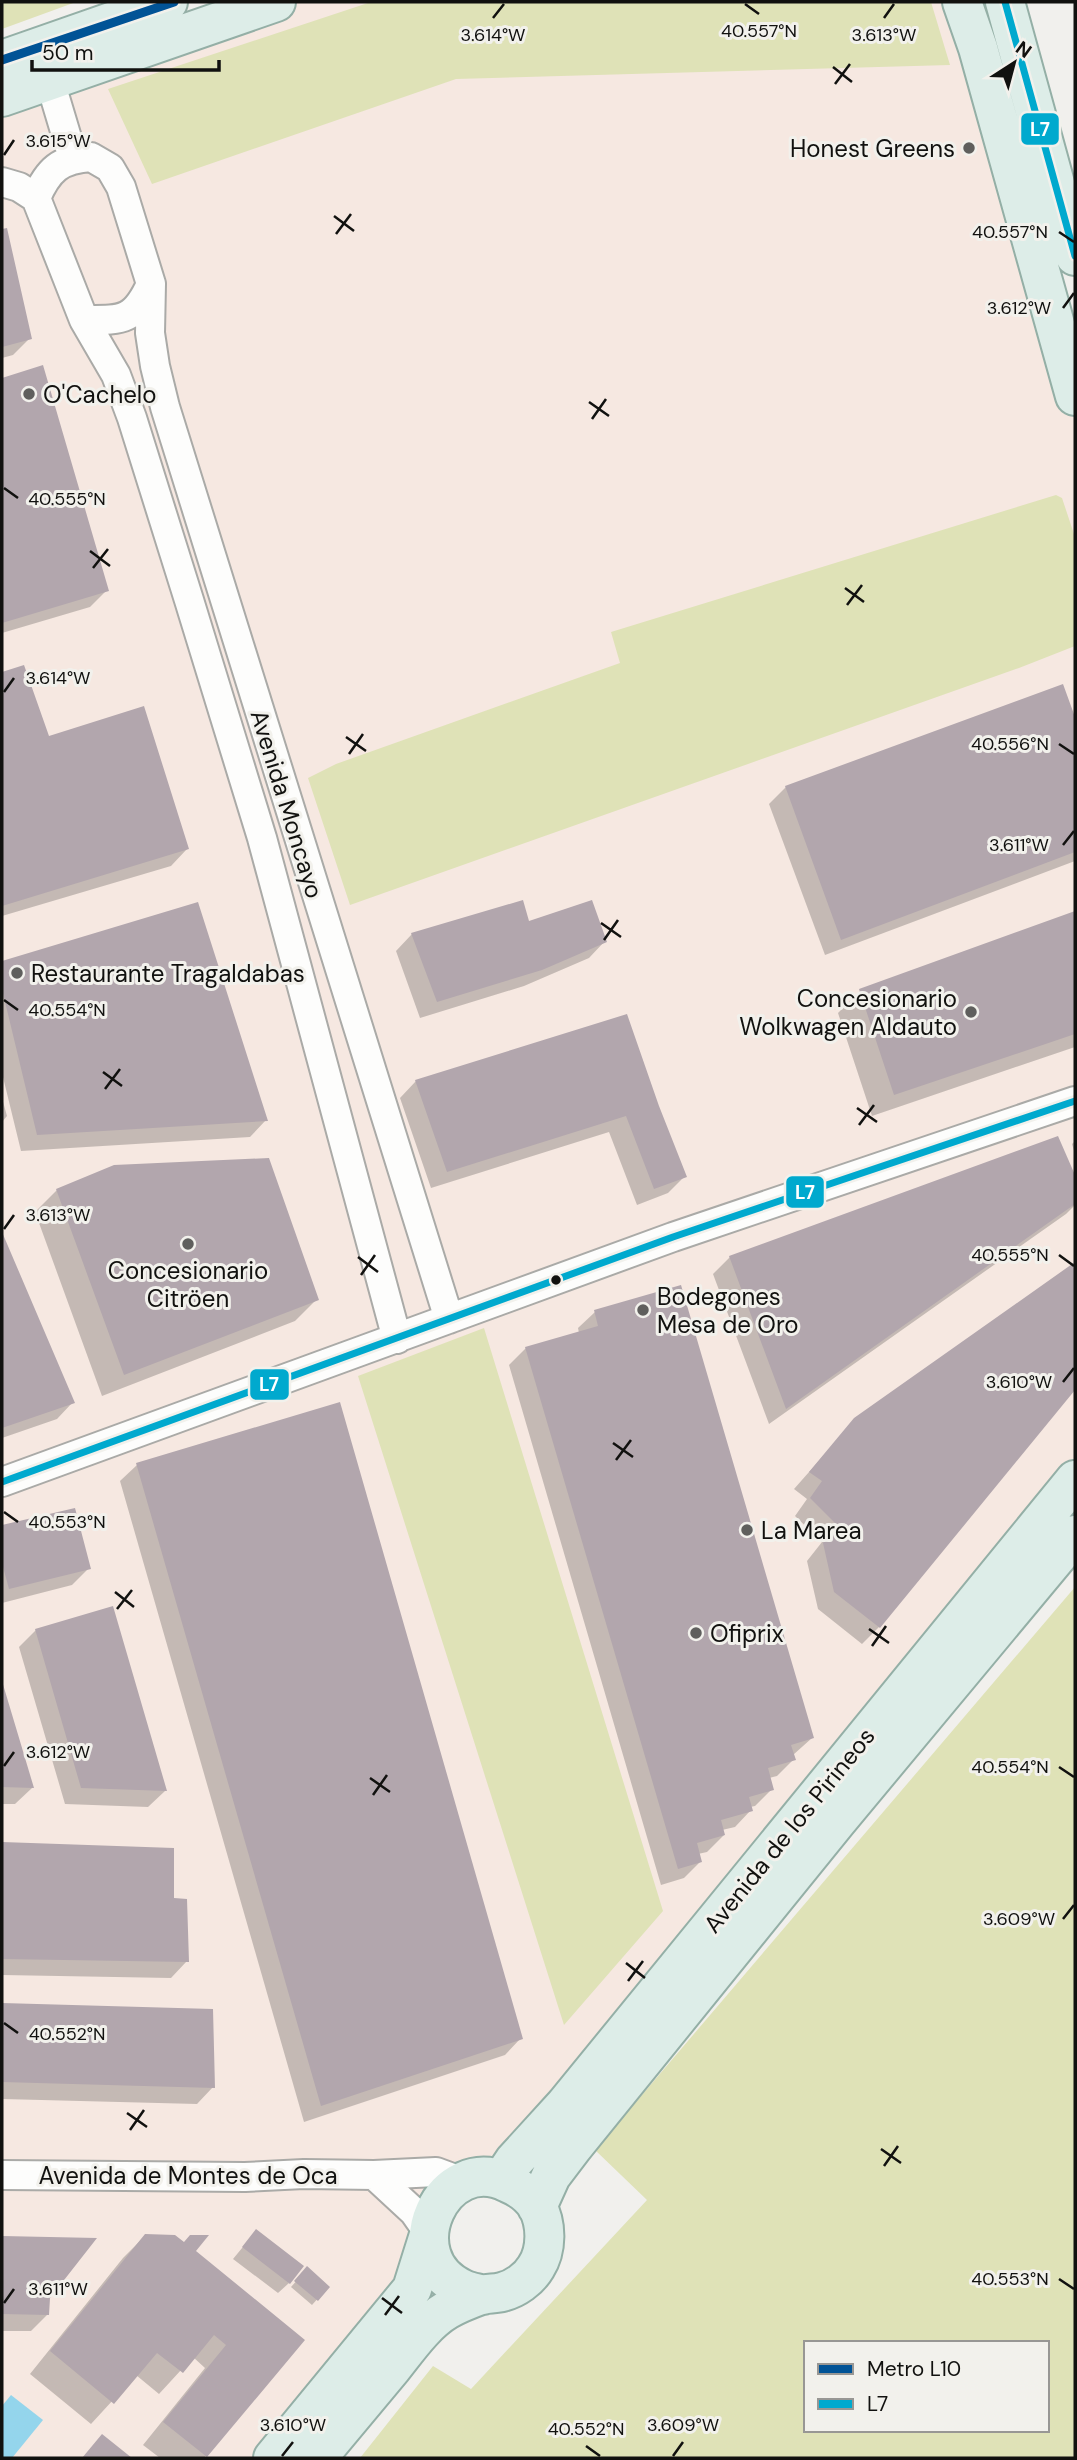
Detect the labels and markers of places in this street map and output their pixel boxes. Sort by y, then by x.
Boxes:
place label: Honest Greens [790,133,955,164]
marker: Honest Greens [961,140,977,156]
place label: O'Cachelo [43,379,156,410]
marker: O'Cachelo [21,386,37,402]
place label: Restaurante Tragaldabas [31,958,305,989]
marker: Restaurante Tragaldabas [9,965,25,981]
place label: Concesionario Wolkwagen Aldauto [739,983,957,1042]
marker: Concesionario Wolkwagen Aldauto [963,1004,979,1020]
marker: Concesionario Citröen [180,1236,196,1252]
place label: Concesionario Citröen [108,1255,268,1314]
unlabelled marker [549,1273,563,1287]
place label: Bodegones Mesa de Oro [657,1281,799,1340]
marker: Bodegones Mesa de Oro [635,1302,651,1318]
place label: La Marea [761,1515,861,1546]
marker: La Marea [739,1522,755,1538]
place label: Ofiprix [710,1618,784,1649]
marker: Ofiprix [688,1625,704,1641]

